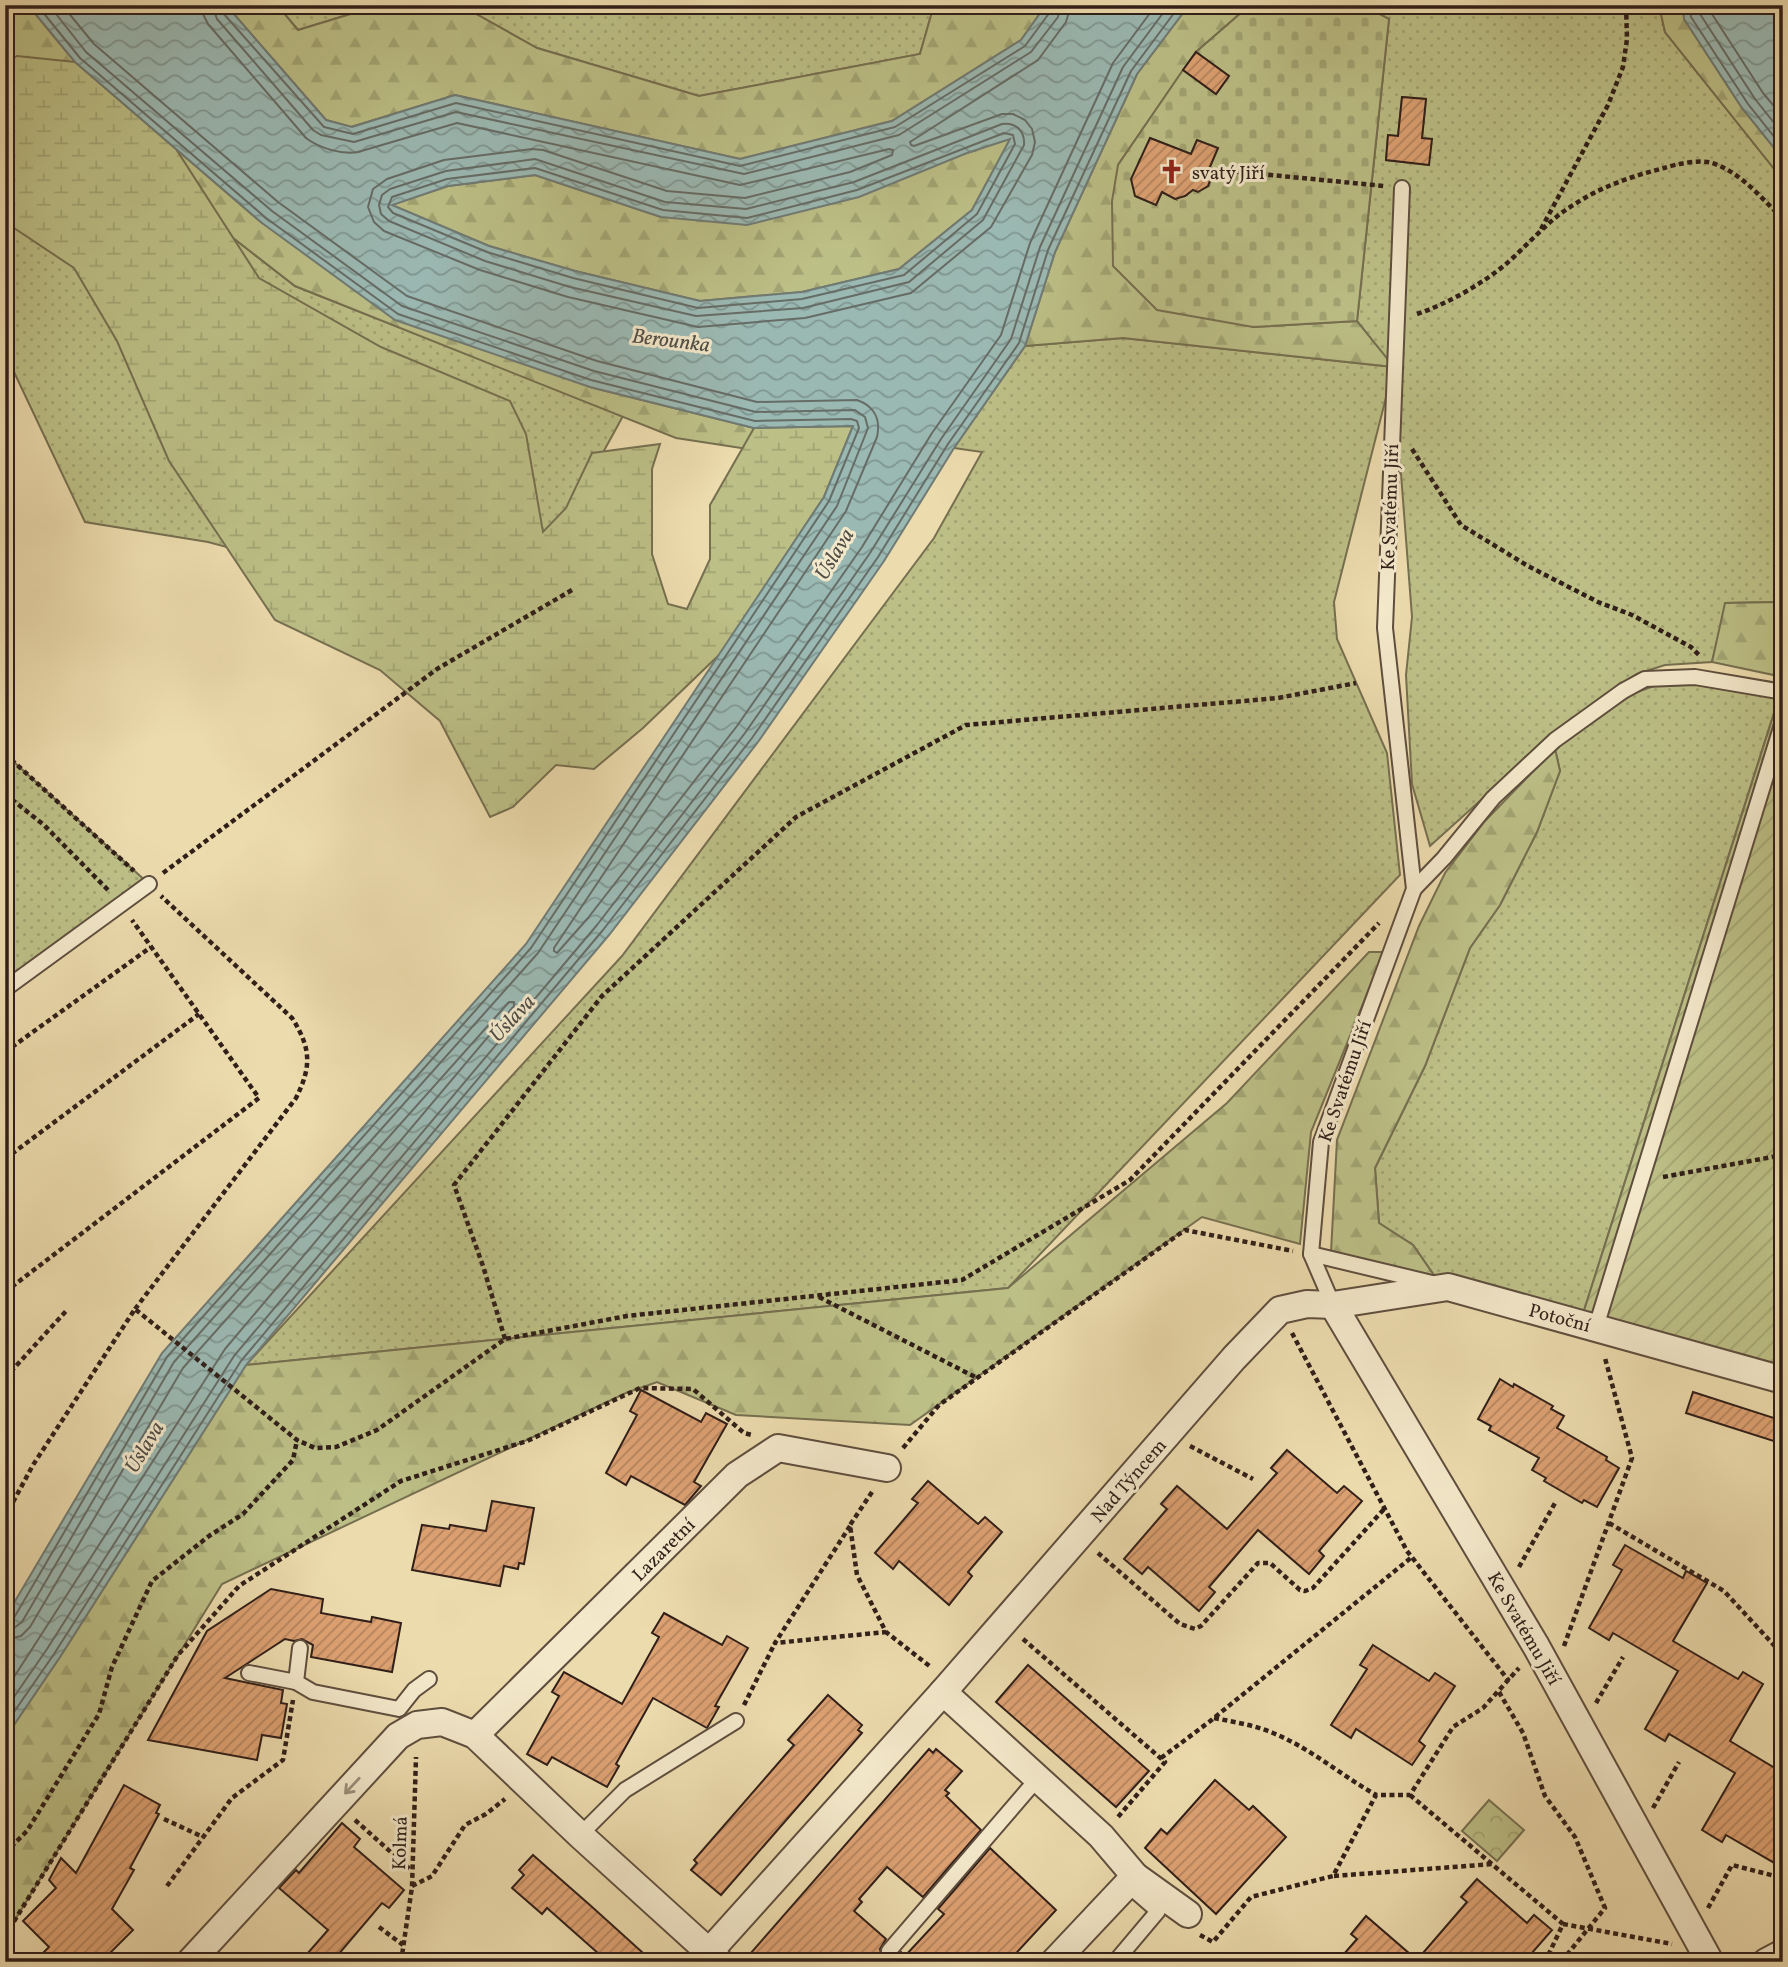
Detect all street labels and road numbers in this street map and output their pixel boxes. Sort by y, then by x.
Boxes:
street label: Ke Svatému Jiří [1376,443,1406,571]
street label: Ke Svatému Jiří [1313,1017,1379,1146]
street label: Potoční [1526,1298,1593,1340]
street label: Nad Týncem [1086,1434,1173,1529]
street label: Lazaretní [627,1513,702,1588]
street label: Ke Svatému Jiří [1480,1567,1566,1691]
street label: Kolmá [387,1816,415,1871]

